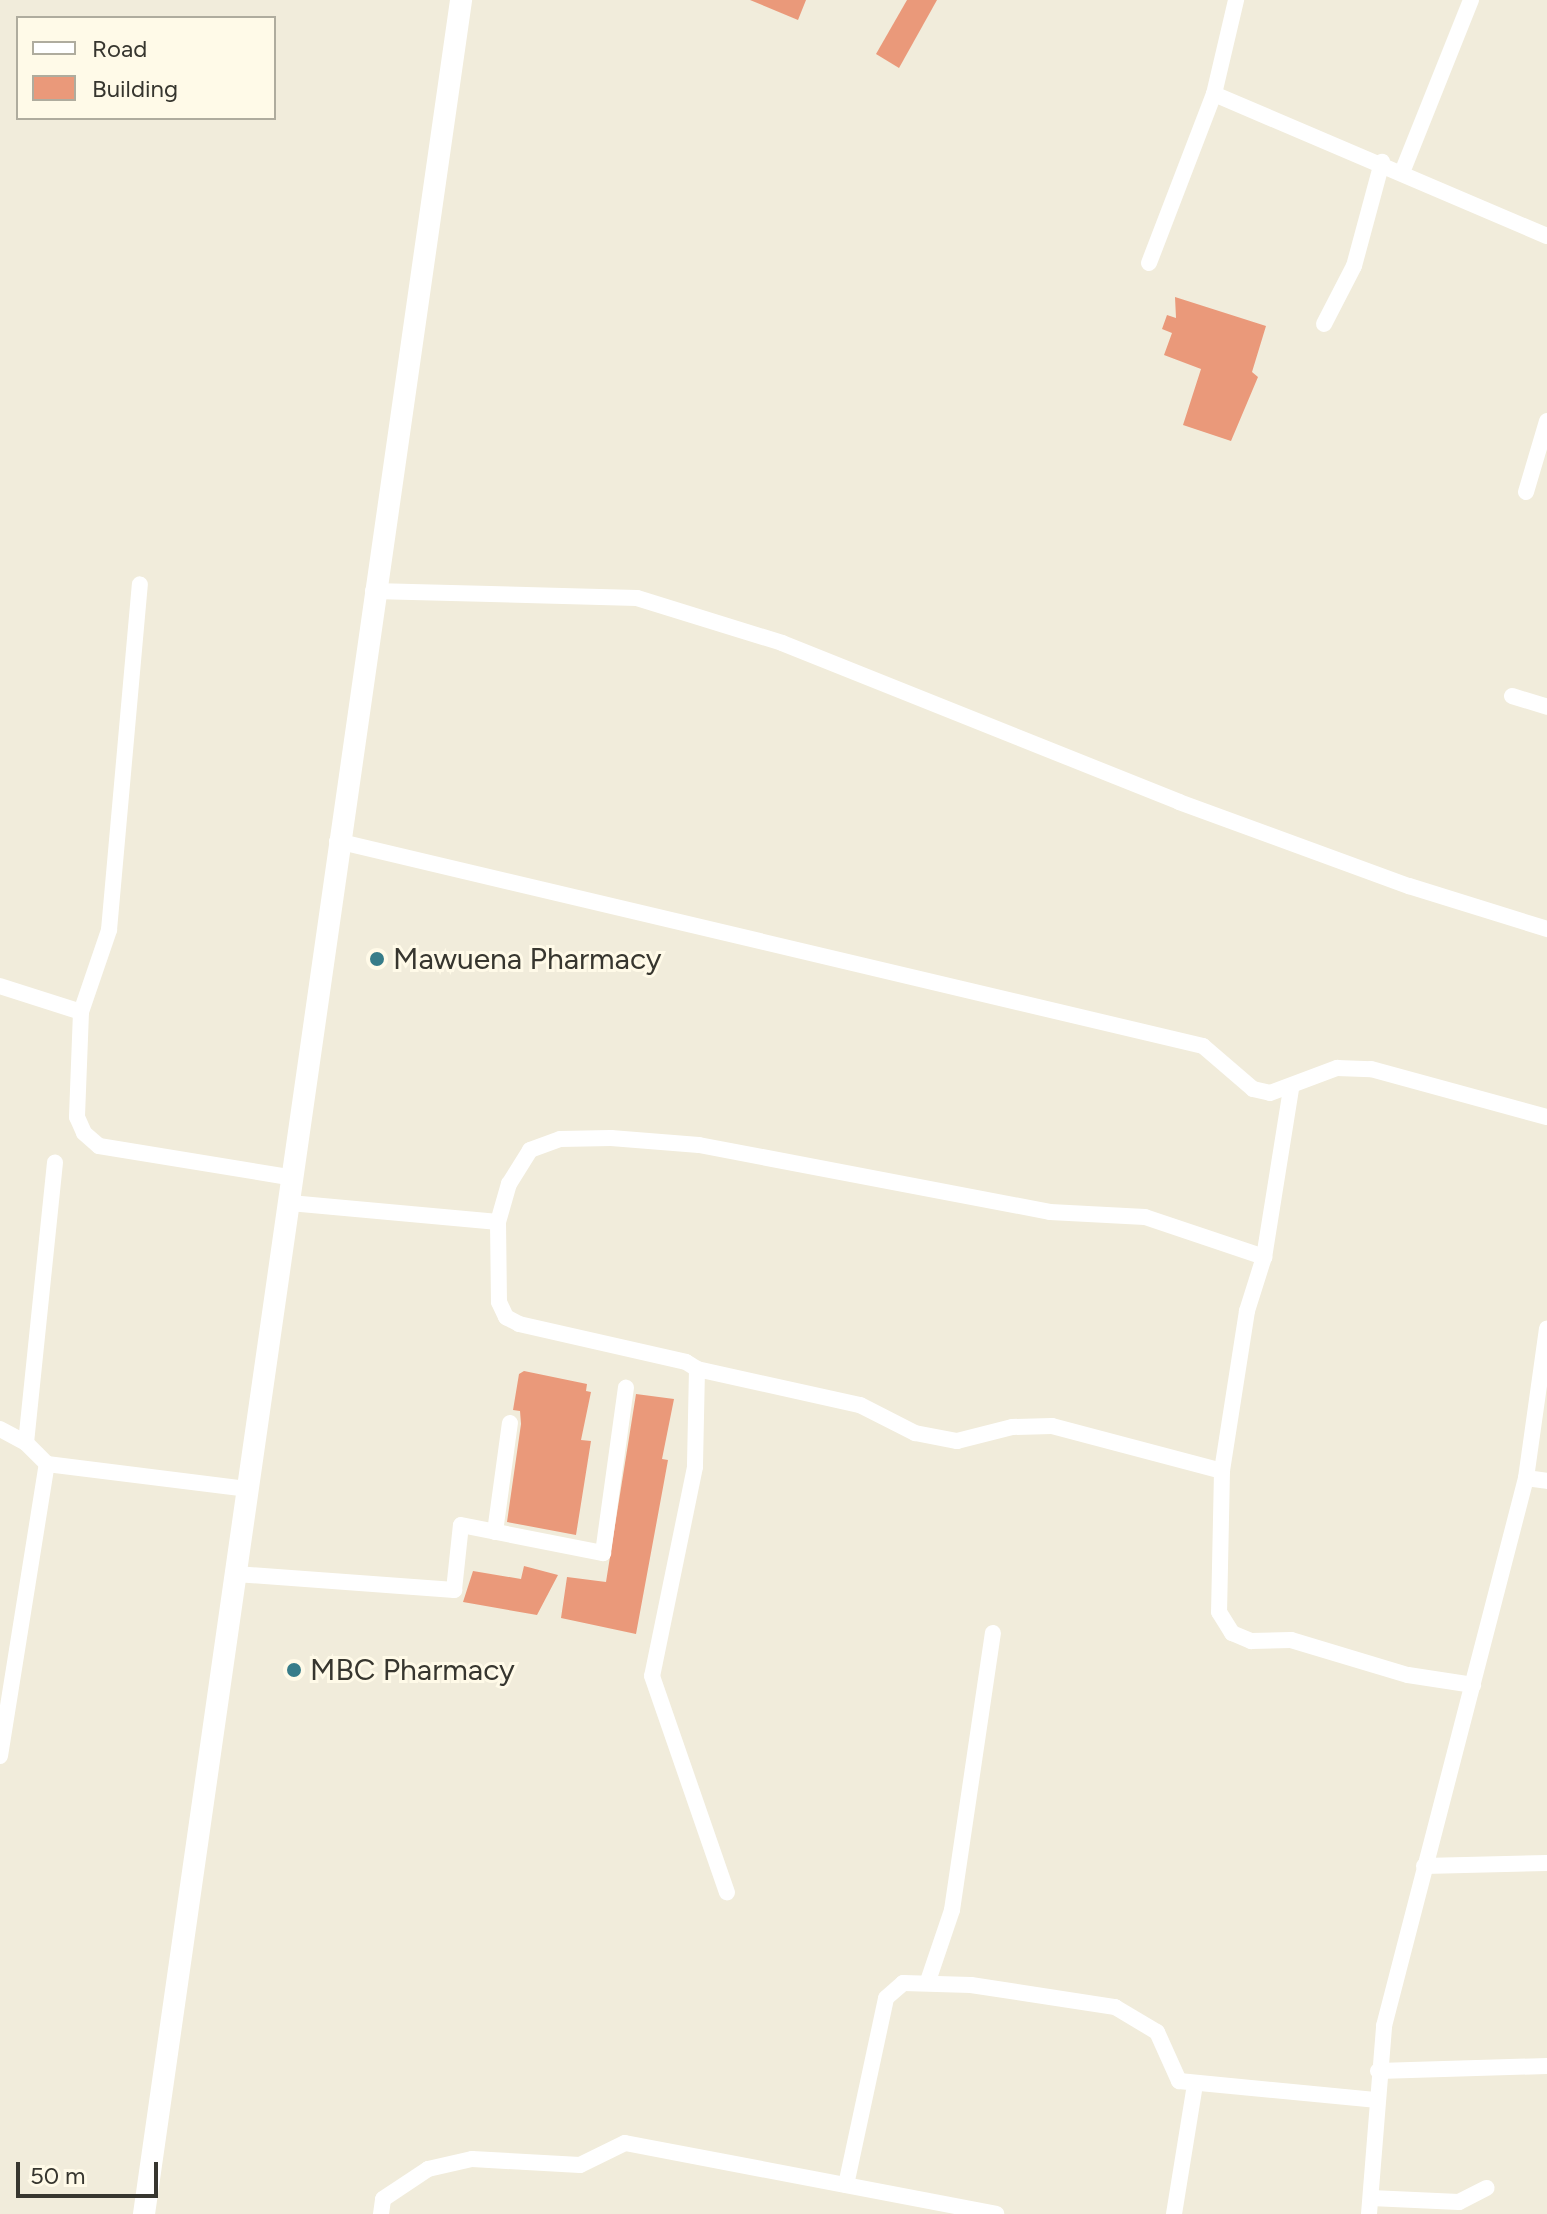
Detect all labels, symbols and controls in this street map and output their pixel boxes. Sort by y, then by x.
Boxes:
legend [16,16,276,120]
text: Road [92,34,147,63]
text: Building [92,74,178,103]
place label: Mawuena Pharmacy [393,941,662,977]
marker: Mawuena Pharmacy [368,950,386,968]
place label: MBC Pharmacy [310,1652,515,1688]
marker: MBC Pharmacy [285,1661,303,1679]
scale bar [20,2146,162,2196]
text: 50 m [30,2161,86,2190]

